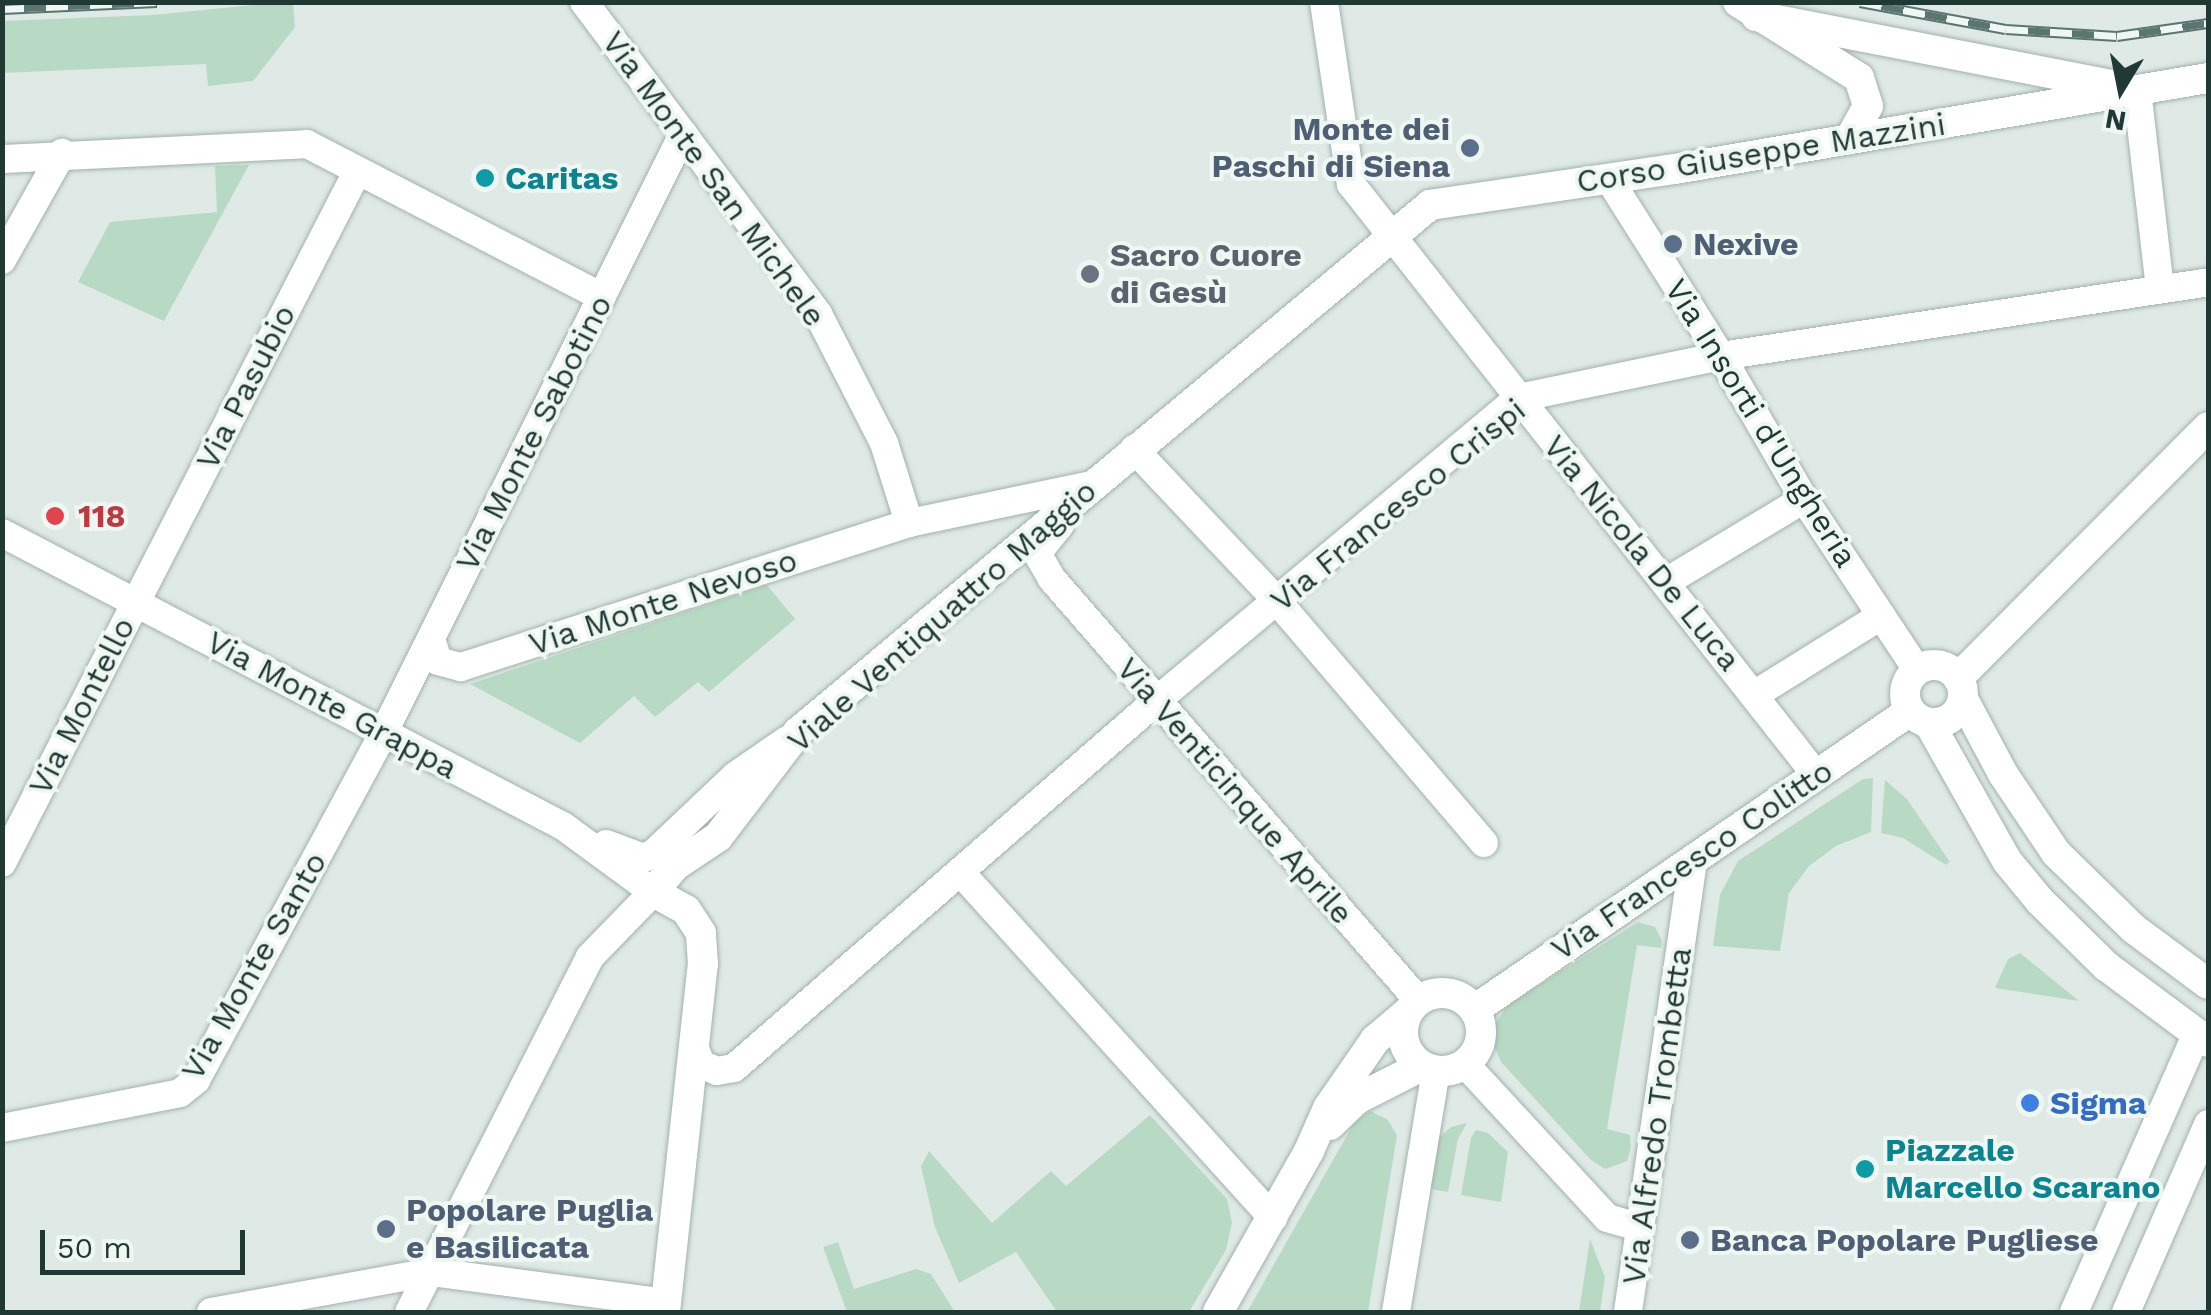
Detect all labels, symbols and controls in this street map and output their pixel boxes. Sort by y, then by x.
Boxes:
street label: Via Monte San Michele [594,24,834,334]
north arrow [2071,40,2171,140]
text: N [2103,102,2129,138]
street label: Corso Giuseppe Mazzini [1574,105,1948,201]
place label: Monte dei Paschi di Siena [1211,111,1450,186]
marker: Monte dei Paschi di Siena [1459,137,1481,159]
place label: Caritas [505,159,618,197]
marker: Caritas [474,167,496,189]
place label: Nexive [1693,225,1799,263]
marker: Nexive [1662,233,1684,255]
place label: Sacro Cuore di Gesù [1110,237,1302,312]
marker: Sacro Cuore di Gesù [1079,263,1101,285]
street label: Via Insorti d'Ungheria [1656,272,1866,574]
street label: Via Monte Sabotino [448,288,620,578]
street label: Via Pasubio [188,298,304,476]
street label: Via Francesco Crispi [1263,390,1533,620]
street label: Via Nicola De Luca [1535,427,1749,679]
street label: Viale Ventiquattro Maggio [779,471,1105,761]
place label: 118 [78,497,126,535]
marker: 118 [42,503,68,529]
street label: Via Monte Nevoso [524,540,802,664]
street label: Via Montello [21,611,143,801]
street label: Via Monte Grappa [200,623,464,787]
street label: Via Venticinque Aprile [1108,649,1362,933]
street label: Via Francesco Colitto [1544,751,1840,969]
street label: Via Monte Santo [173,845,335,1087]
street label: Via Alfredo Trombetta [1614,943,1700,1289]
place label: Sigma [2050,1084,2146,1122]
marker: Sigma [2019,1092,2041,1114]
place label: Piazzale Marcello Scarano [1885,1132,2160,1207]
marker: Piazzale Marcello Scarano [1854,1158,1876,1180]
place label: Popolare Puglia e Basilicata [406,1192,653,1267]
scale bar [45,1210,250,1272]
marker: Popolare Puglia e Basilicata [375,1218,397,1240]
place label: Banca Popolare Pugliese [1710,1221,2099,1259]
marker: Banca Popolare Pugliese [1679,1229,1701,1251]
text: 50 m [57,1230,132,1265]

